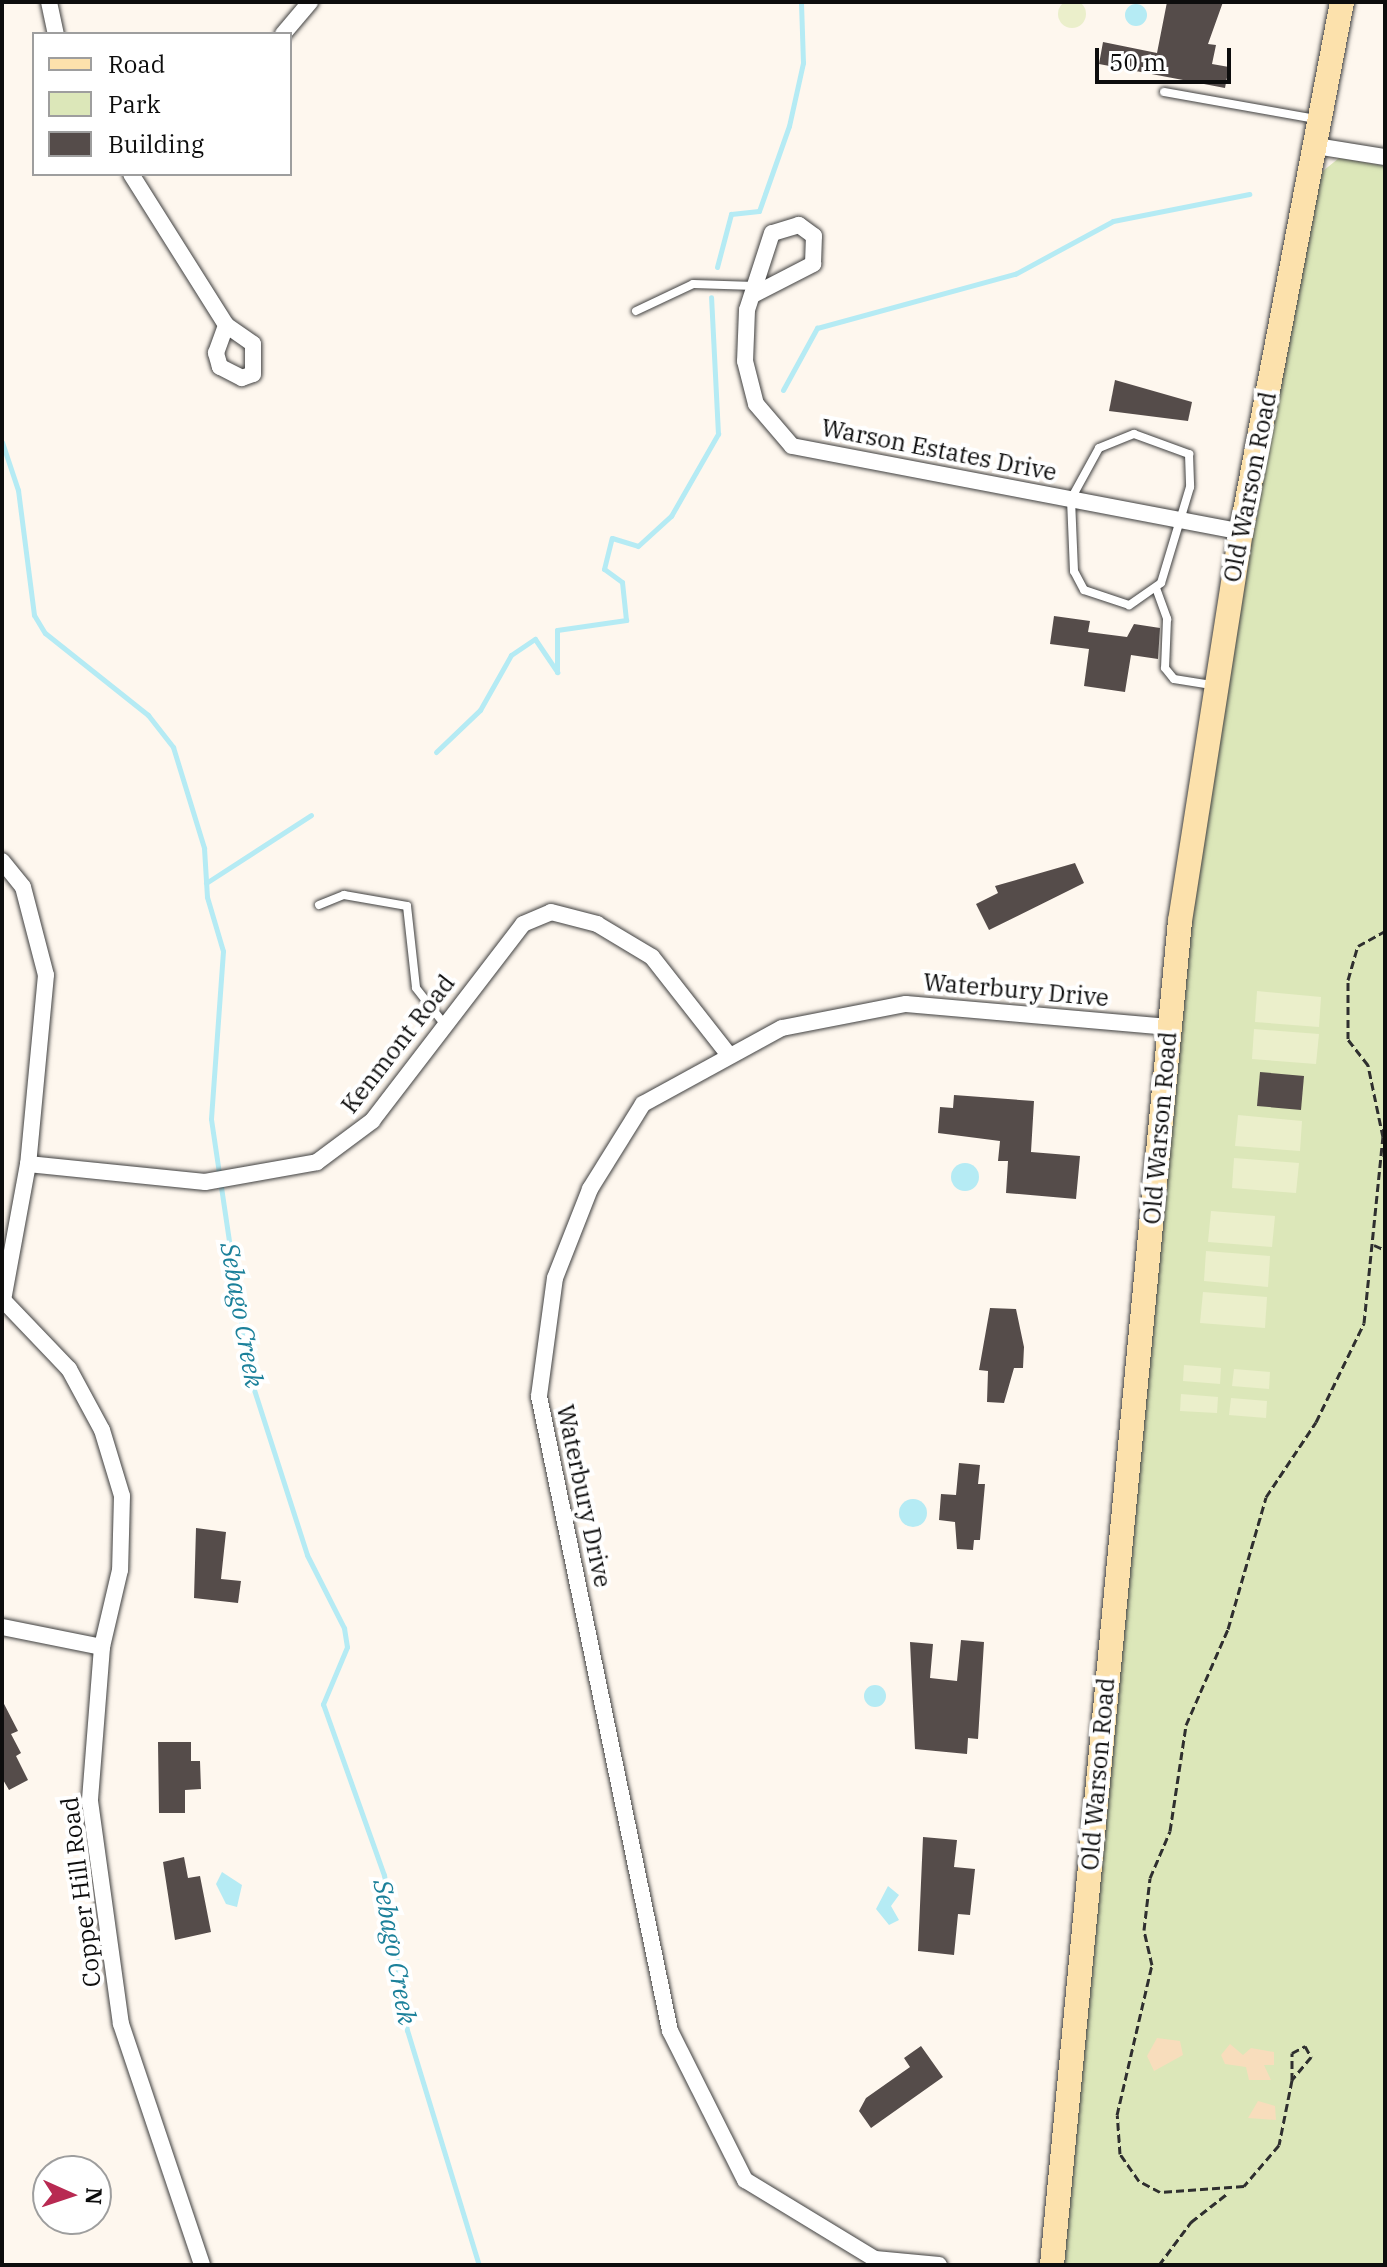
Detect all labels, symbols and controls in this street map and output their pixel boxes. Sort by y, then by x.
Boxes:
legend [32,32,292,176]
scale bar [1099,32,1235,82]
text: 50 m [1109,46,1166,78]
text: Road [108,48,165,80]
text: Park [108,88,160,120]
text: Building [108,128,204,160]
street label: Old Warson Road [1217,389,1283,585]
street label: Warson Estates Drive [819,413,1059,487]
street label: Waterbury Drive [922,968,1110,1012]
street label: Kenmont Road [335,969,461,1119]
street label: Old Warson Road [1137,1030,1183,1226]
water label: Sebago Creek [214,1240,270,1390]
street label: Waterbury Drive [551,1402,617,1590]
street label: Old Warson Road [1075,1676,1121,1872]
street label: Copper Hill Road [55,1795,107,1989]
water label: Sebago Creek [367,1877,423,2027]
north arrow [32,2155,112,2235]
text: N [80,2187,109,2206]

